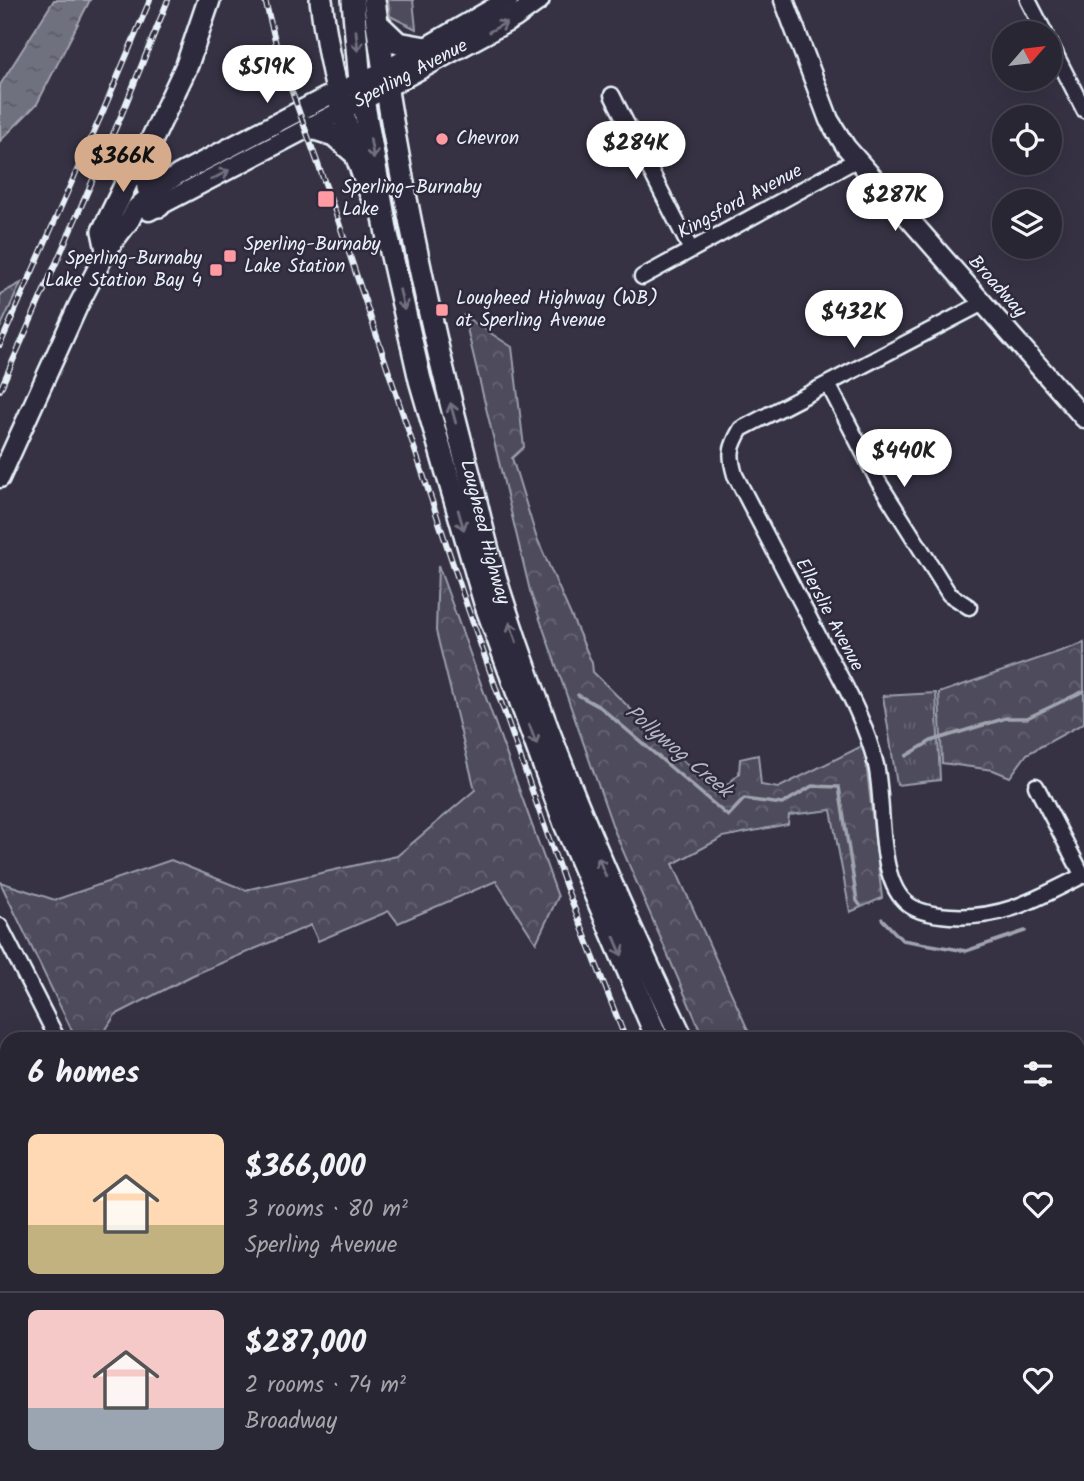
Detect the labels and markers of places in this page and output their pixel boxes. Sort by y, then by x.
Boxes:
pin: $519K [218,46,316,105]
pin: $284K [587,122,685,181]
place label: Chevron [456,124,519,154]
marker: Chevron [434,131,450,147]
pin: $366K [74,134,172,194]
place label: Sperling–Burnaby Lake [342,173,482,225]
pin: $287K [846,174,944,233]
marker: Sperling–Burnaby Lake [316,189,336,209]
place label: Sperling-Burnaby Lake Station [244,230,382,282]
place label: Sperling-Burnaby Lake Station Bay 4 [45,244,203,296]
marker: Sperling-Burnaby Lake Station [222,248,238,264]
marker: Sperling-Burnaby Lake Station Bay 4 [208,262,224,278]
place label: Lougheed Highway (WB) at Sperling Avenue [456,284,658,336]
pin: $432K [805,290,903,350]
marker: Lougheed Highway (WB) at Sperling Avenue [434,302,450,318]
pin: $440K [855,430,953,489]

